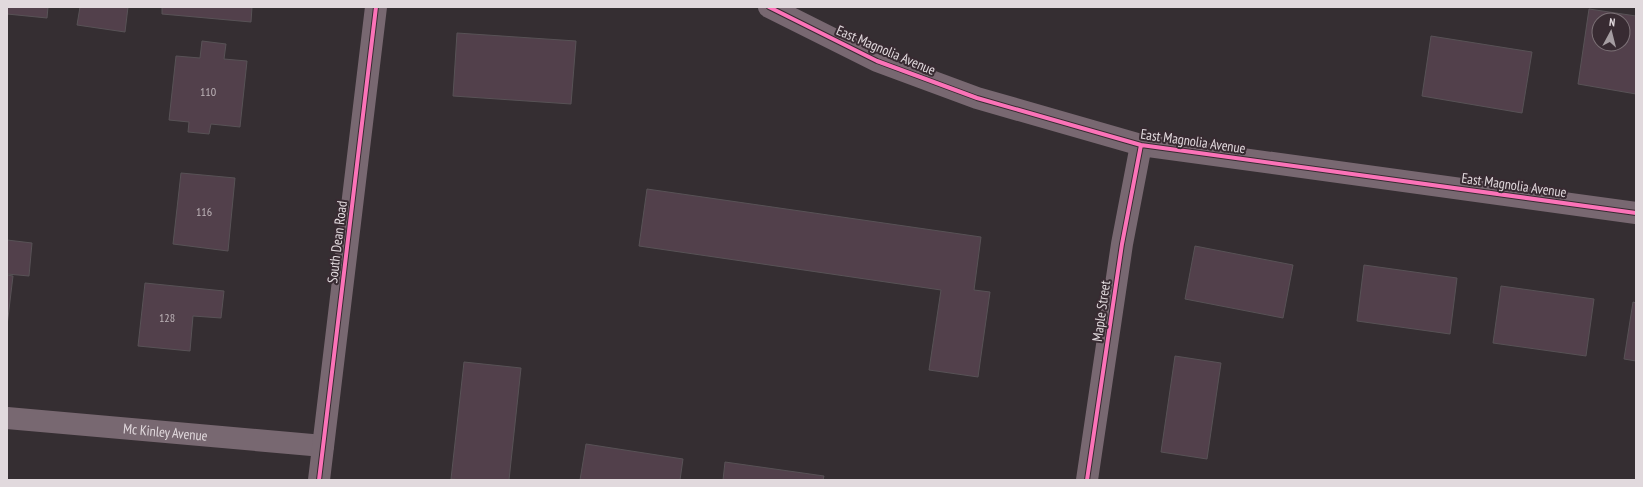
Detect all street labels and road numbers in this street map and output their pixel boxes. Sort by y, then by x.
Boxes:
street label: East Magnolia Avenue [834,21,938,79]
street label: East Magnolia Avenue [1139,125,1247,157]
street label: East Magnolia Avenue [1460,169,1568,201]
street label: South Dean Road [323,200,351,284]
street label: Maple Street [1088,279,1114,343]
street label: Mc Kinley Avenue [123,419,208,445]

